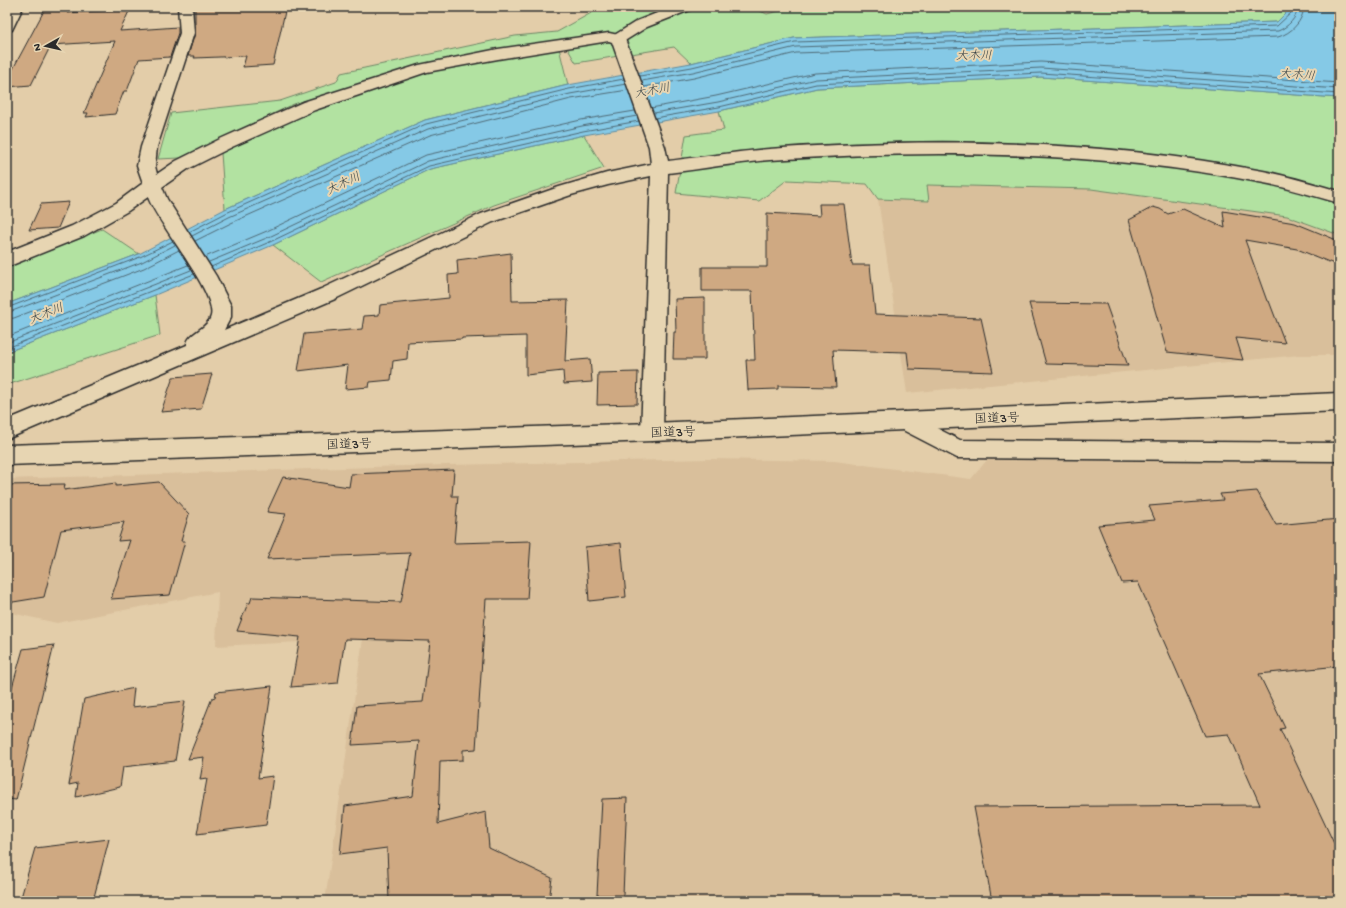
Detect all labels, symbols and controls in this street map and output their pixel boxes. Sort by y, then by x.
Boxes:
north arrow [26,26,66,66]
text: N [32,43,45,52]
water label: 大木川 [956,49,992,64]
water label: 大木川 [1278,66,1315,85]
water label: 大木川 [633,81,671,102]
water label: 大木川 [324,170,363,199]
water label: 大木川 [27,301,66,328]
street label: 国道3号 [974,410,1020,428]
street label: 国道3号 [650,424,696,442]
street label: 国道3号 [326,436,372,454]

